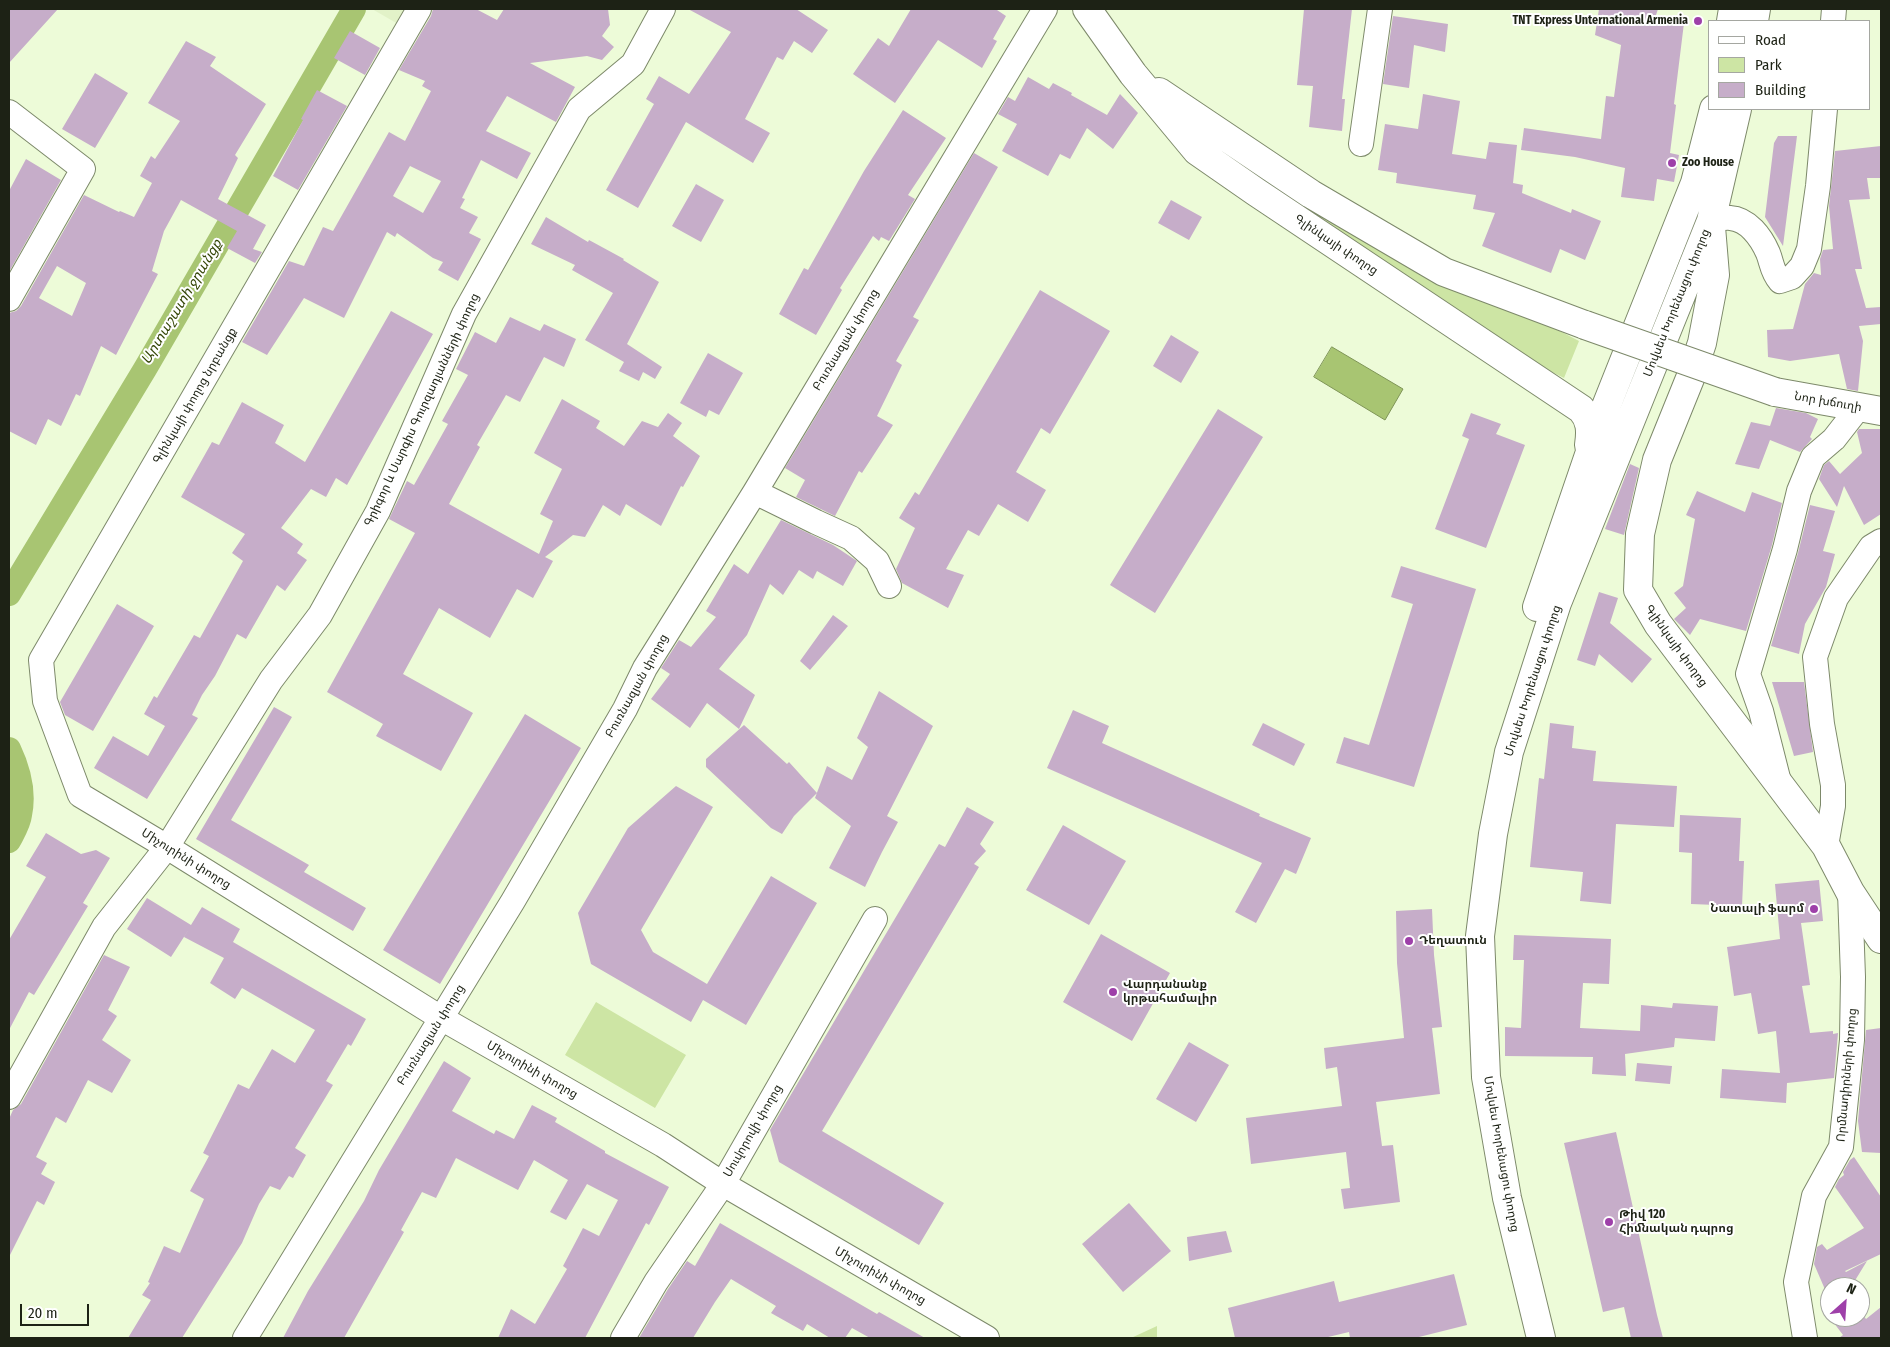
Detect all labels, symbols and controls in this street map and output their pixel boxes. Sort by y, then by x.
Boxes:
place label: TNT Express Unternational Armenia [1512,14,1688,28]
marker: TNT Express Unternational Armenia [1692,15,1704,27]
legend [1708,20,1870,110]
text: Road [1755,31,1786,49]
text: Park [1755,56,1782,74]
text: Building [1755,81,1806,99]
place label: Zoo House [1682,156,1734,170]
marker: Zoo House [1666,157,1678,169]
street label: Գլինկայի փողոց [1291,212,1381,278]
street label: Մովսես Խորենացու փողոց [1641,227,1713,379]
water label: Արտաշատի ջրանցք [138,236,226,368]
street label: Բուռնազյան փողոց [810,286,882,394]
street label: Գրիգոր և Սարգիս Գուրզադյանների փողոց [361,291,483,529]
street label: Գլինկայի փողոց նրբանցք [150,325,240,467]
street label: Նոր խճուղի [1793,389,1863,415]
street label: Գլինկայի փողոց [1641,602,1711,690]
street label: Մովսես Խորենացու փողոց [1502,604,1564,758]
street label: Բուռնազյան փողոց [603,632,671,740]
street label: Միչուրինի փողոց [139,826,233,892]
place label: Նատալի ֆարմ [1710,902,1804,916]
marker: Նատալի ֆարմ [1808,903,1820,915]
place label: Դեղատուն [1419,934,1487,948]
marker: Դեղատուն [1403,935,1415,947]
place label: Վարդանանք կրթահամալիր [1123,978,1217,1006]
street label: Բուռնազյան փողոց [394,982,468,1088]
marker: Վարդանանք կրթահամալիր [1107,986,1119,998]
street label: Որմնադիրների փողոց [1834,1007,1860,1143]
street label: Միչուրինի փողոց [484,1038,580,1102]
street label: Մովսես Խորենացու փողոց [1480,1075,1522,1233]
street label: Սուվորովի փողոց [721,1082,785,1180]
place label: Թիվ 120 Հիմնական դպրոց [1619,1208,1734,1236]
marker: Թիվ 120 Հիմնական դպրոց [1603,1216,1615,1228]
street label: Միչուրինի փողոց [832,1244,928,1308]
north arrow [1820,1277,1870,1327]
text: N [1844,1279,1859,1298]
scale bar [22,1294,91,1326]
text: 20 m [28,1304,58,1322]

